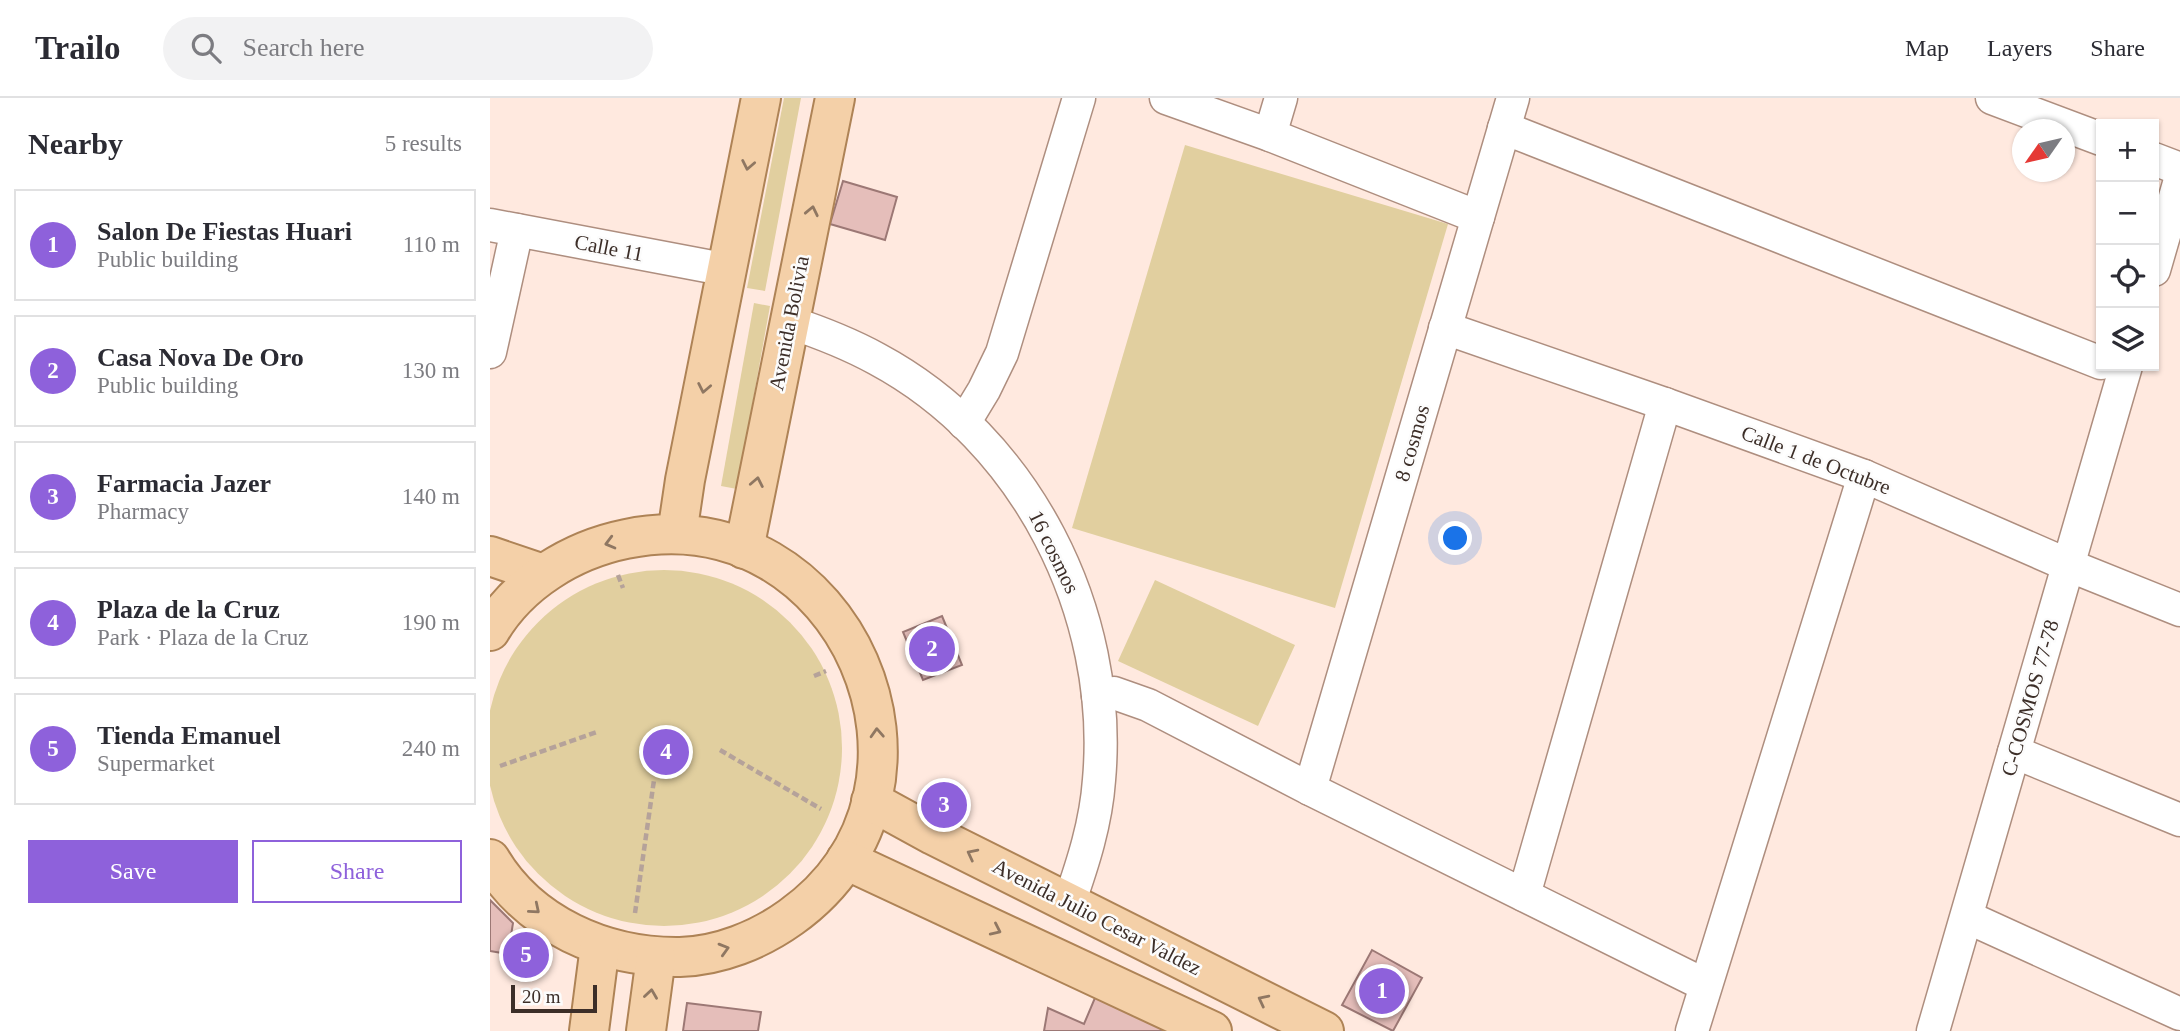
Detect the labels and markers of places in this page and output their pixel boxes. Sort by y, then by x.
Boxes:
pin: 2 [909,623,955,675]
pin: 4 [643,726,689,778]
pin: 3 [921,779,967,831]
pin: 5 [503,929,549,981]
pin: 1 [1359,965,1405,1017]

